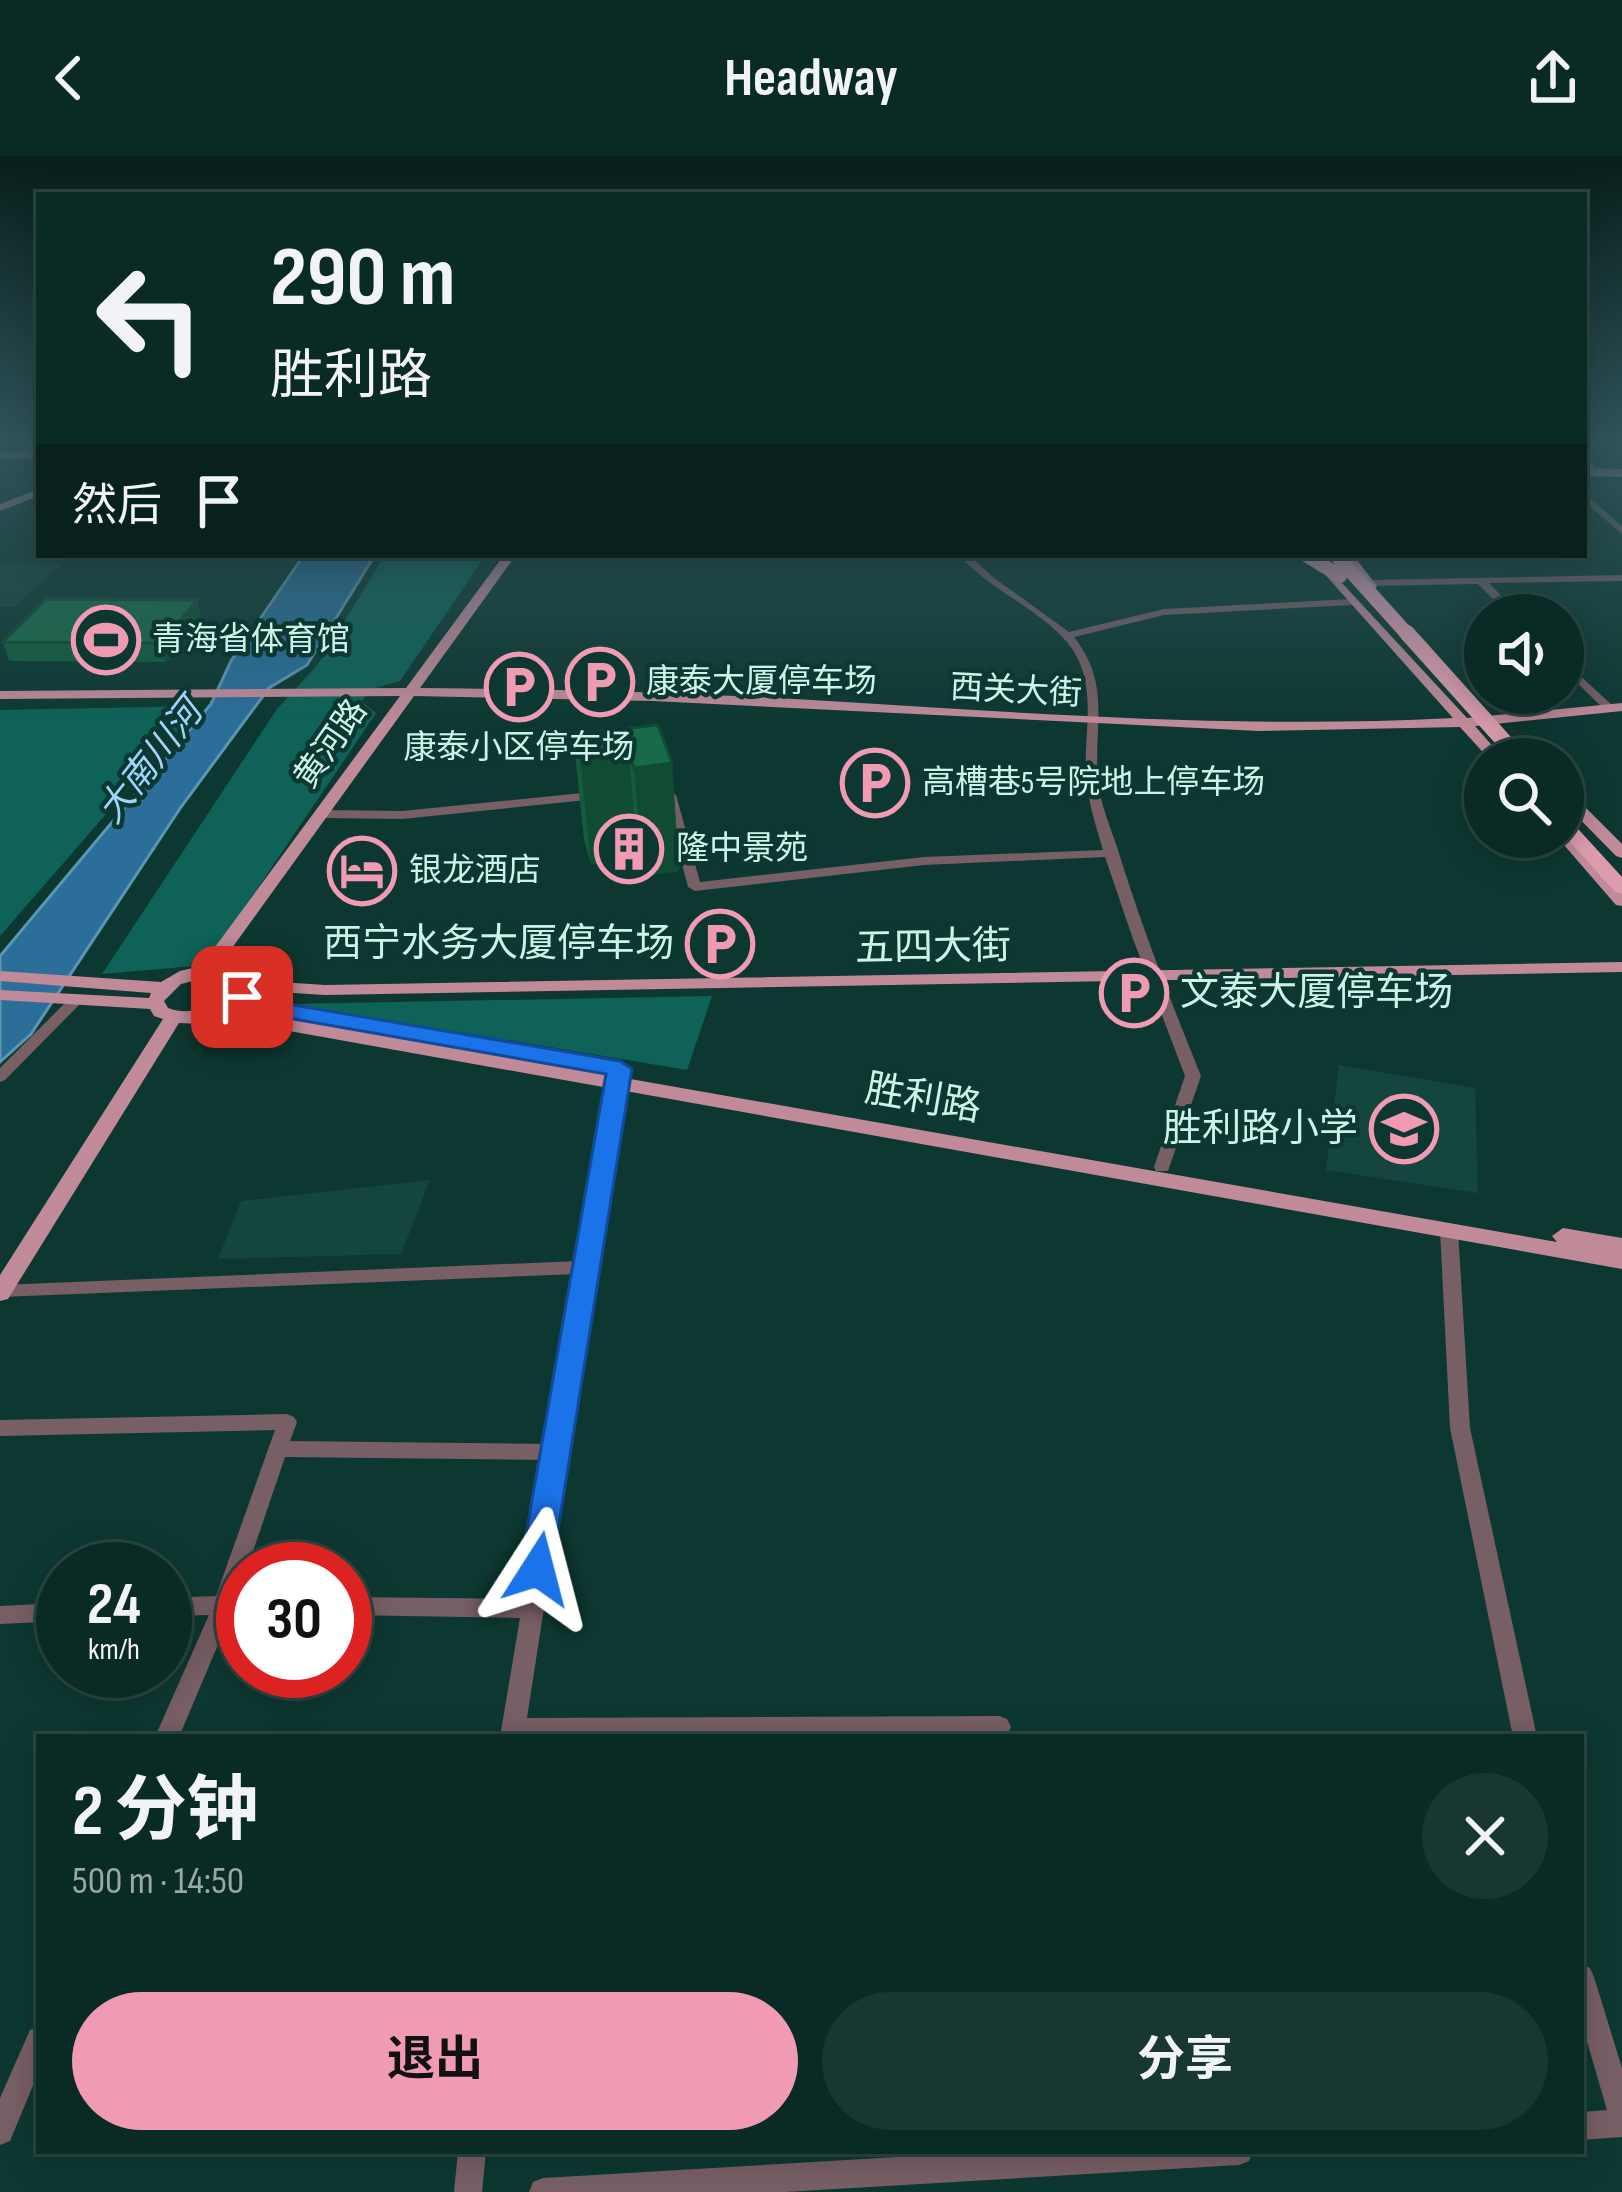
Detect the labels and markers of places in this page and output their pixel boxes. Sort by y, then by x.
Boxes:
sports icon: 青海省体育馆 [71,605,141,675]
place label: 青海省体育馆 [152,620,350,660]
parking icon: 康泰大厦停车场 [565,647,635,717]
parking icon: 康泰小区停车场 [484,652,554,722]
place label: 康泰大厦停车场 [646,662,877,702]
place label: 康泰小区停车场 [404,728,635,768]
parking icon: 高槽巷5号院地上停车场 [840,748,910,818]
place label: 高槽巷5号院地上停车场 [922,763,1265,803]
building icon: 隆中景苑 [594,814,664,884]
place label: 隆中景苑 [676,829,808,869]
hotel icon: 银龙酒店 [327,836,397,906]
place label: 银龙酒店 [409,851,541,891]
parking icon: 西宁水务大厦停车场 [685,909,755,979]
place label: 西宁水务大厦停车场 [323,921,674,968]
pin [191,946,293,1048]
parking icon: 文泰大厦停车场 [1099,958,1169,1028]
place label: 文泰大厦停车场 [1180,970,1453,1017]
school or university icon: 胜利路小学 [1369,1094,1439,1164]
place label: 胜利路小学 [1163,1106,1358,1153]

